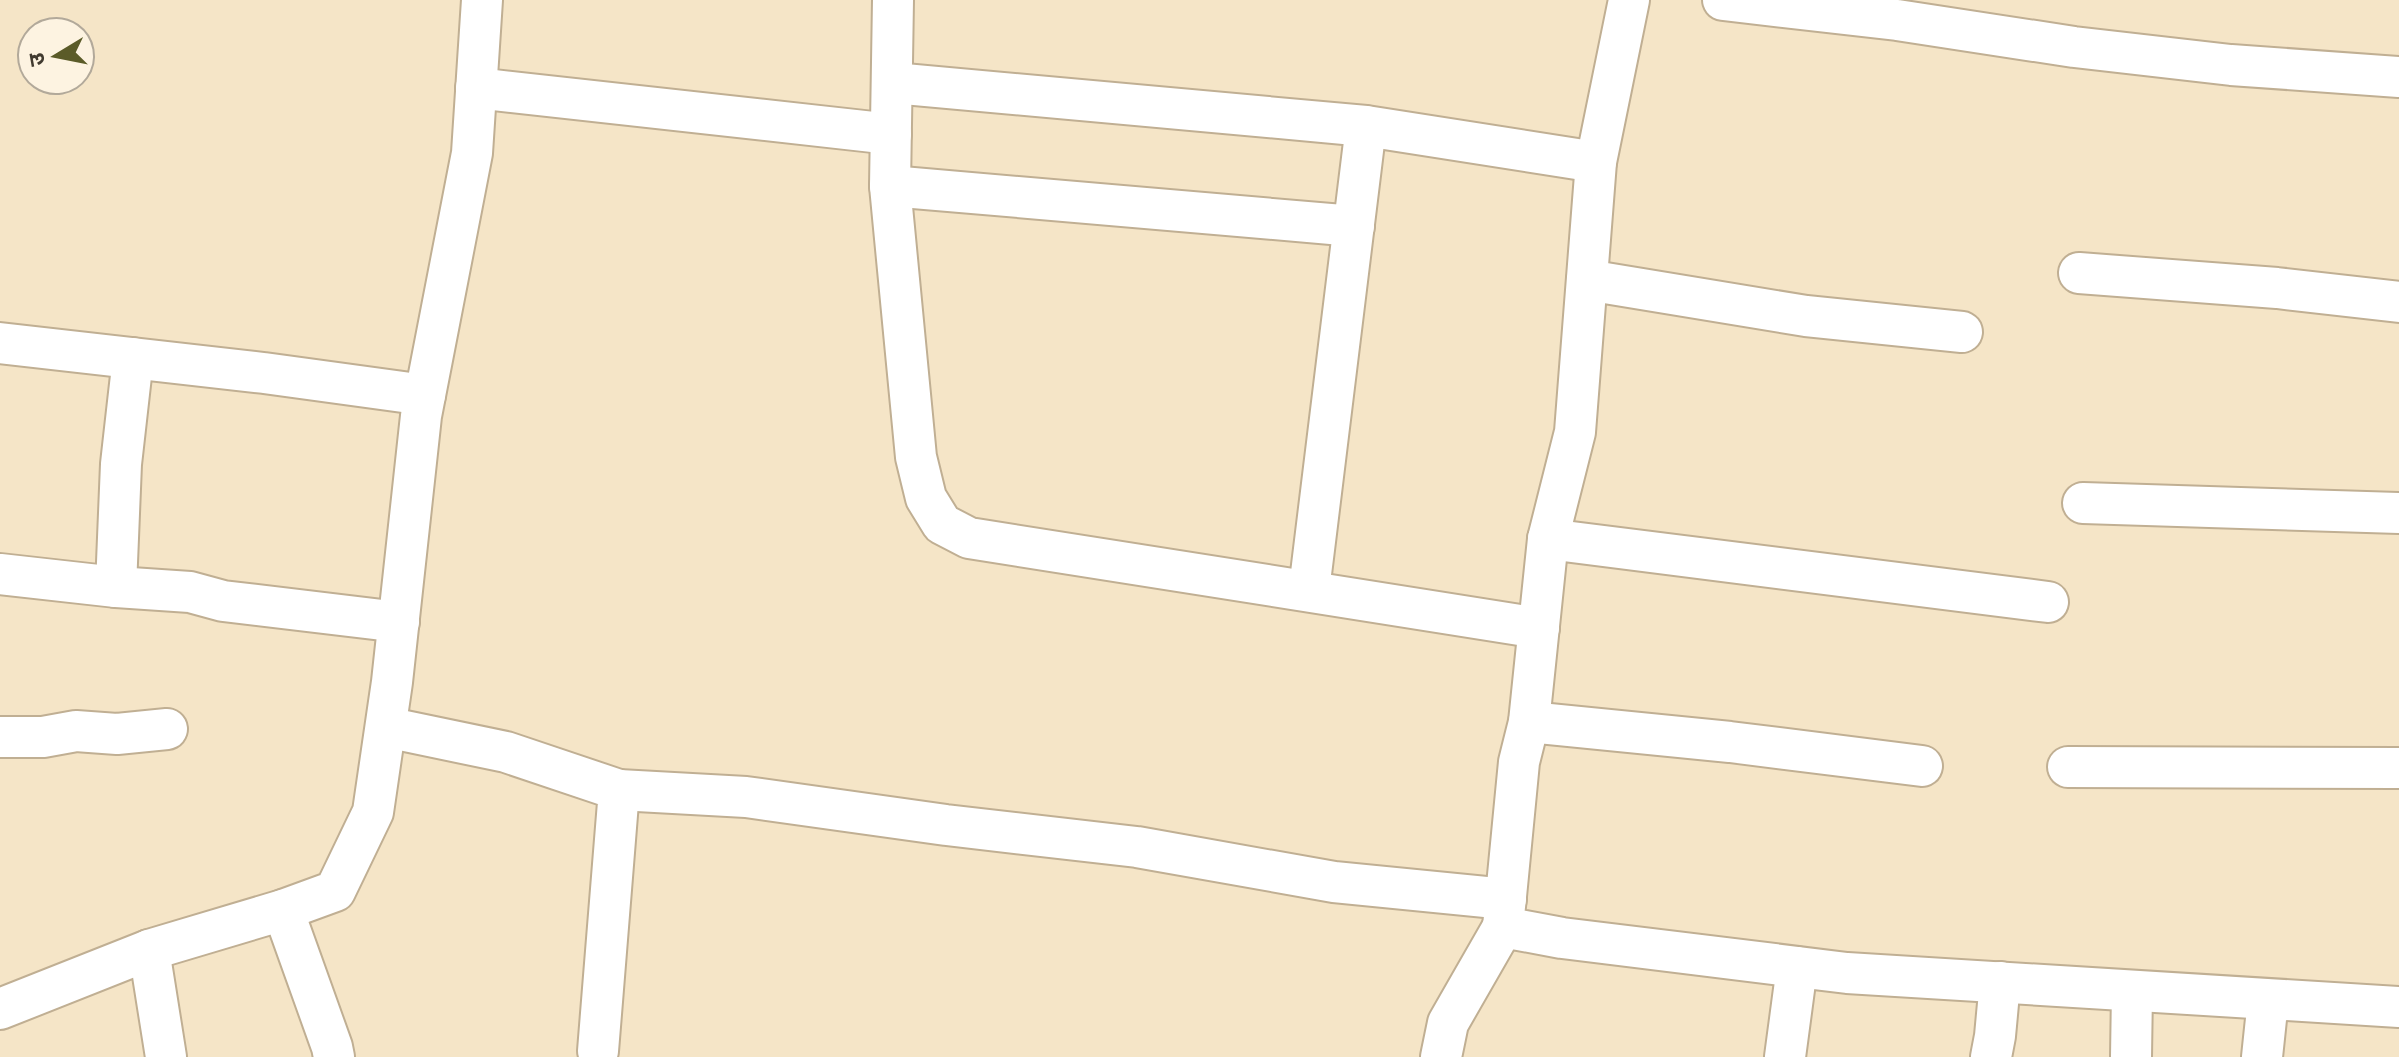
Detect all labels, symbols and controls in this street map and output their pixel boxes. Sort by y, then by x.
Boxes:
north arrow [16,16,96,96]
text: उ [22,50,50,68]

